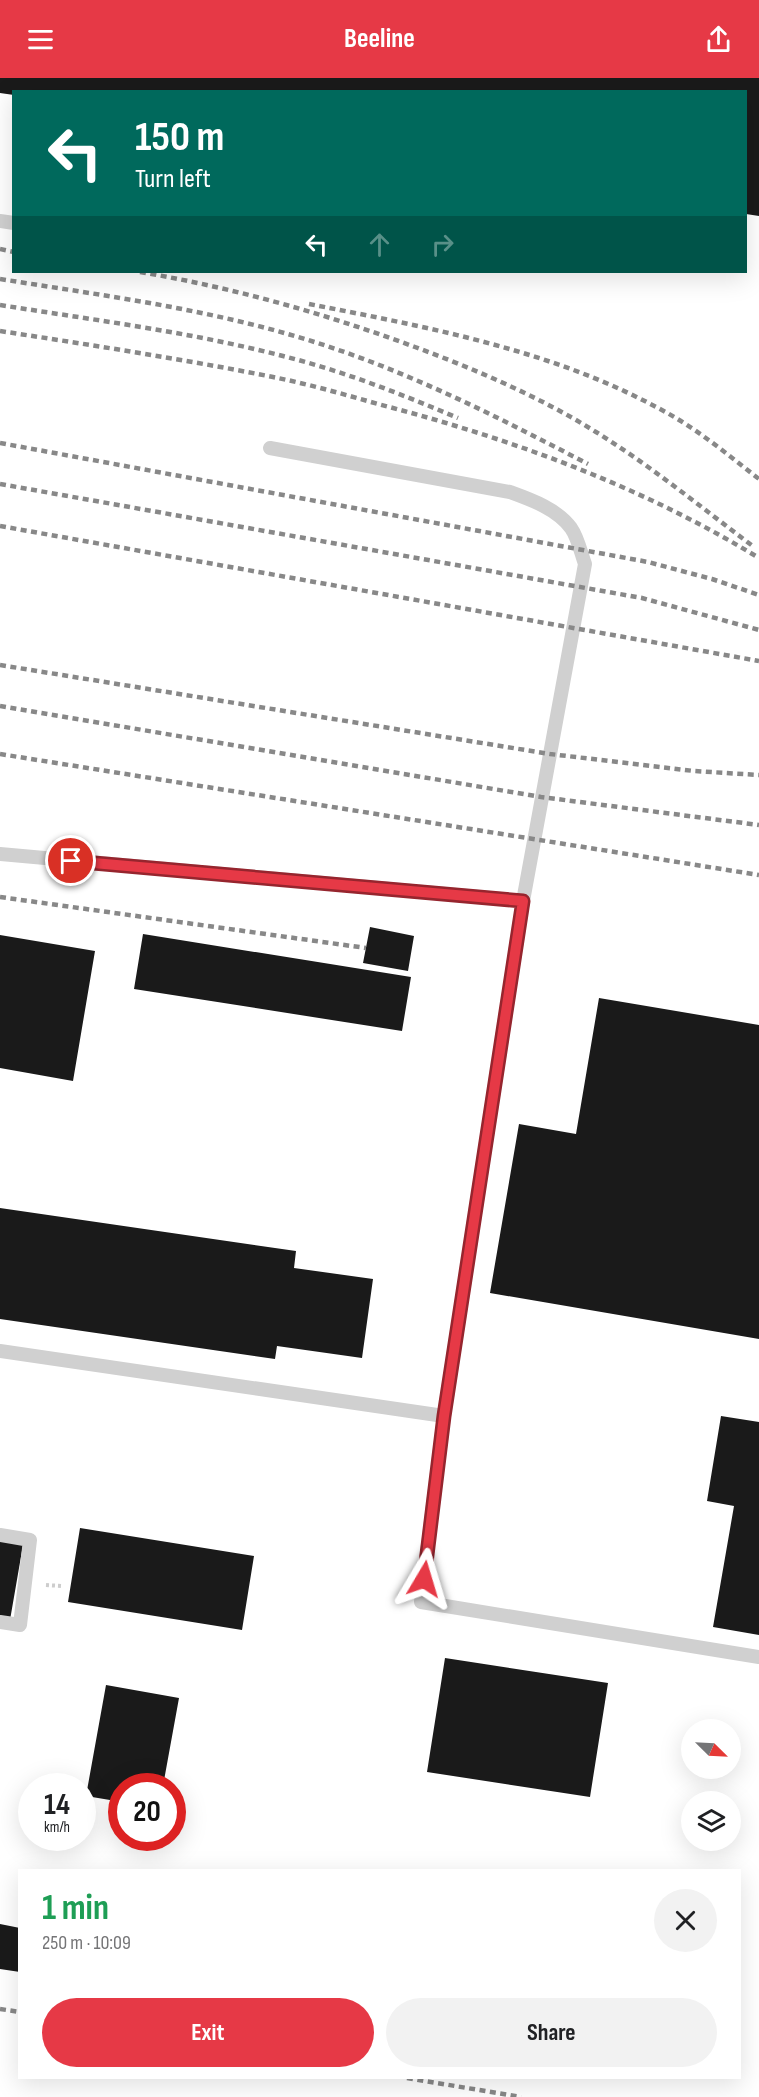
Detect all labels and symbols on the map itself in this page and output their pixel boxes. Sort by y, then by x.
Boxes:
pin [45,835,96,886]
position arrow [392,1547,456,1611]
north arrow [681,1719,741,1779]
speed limit sign: 20 [108,1773,186,1851]

